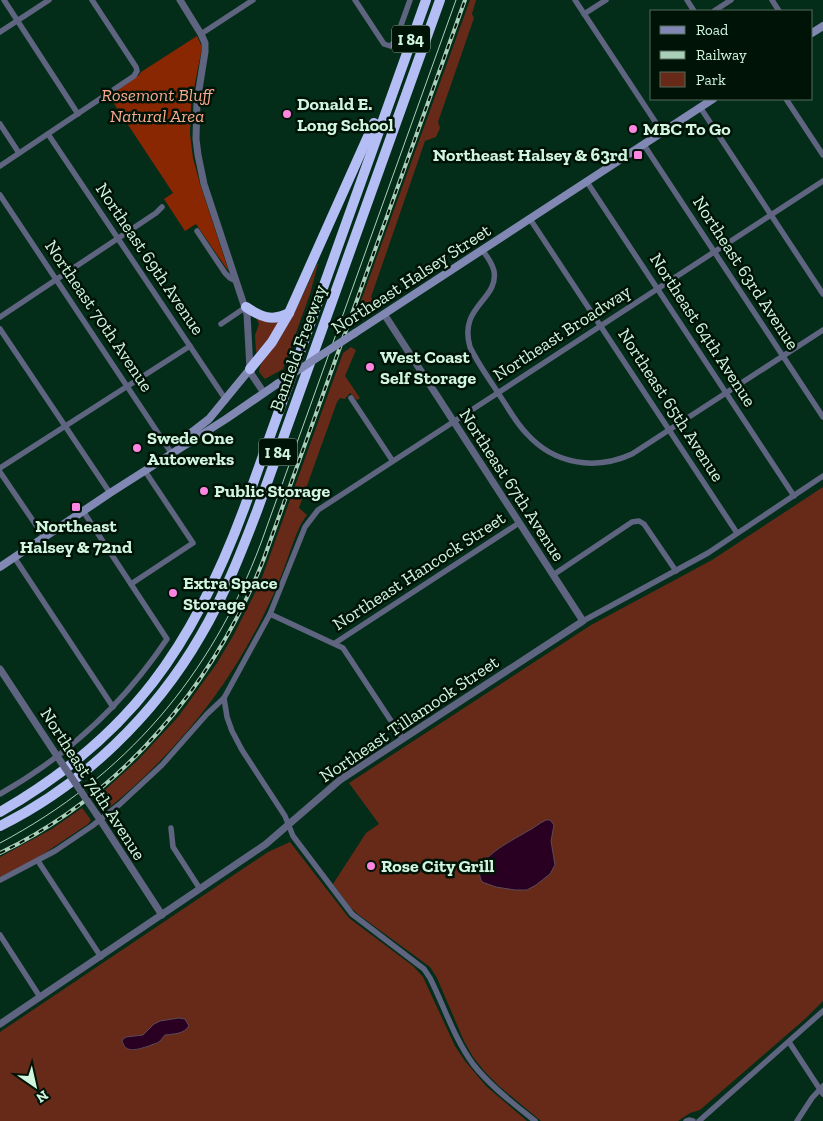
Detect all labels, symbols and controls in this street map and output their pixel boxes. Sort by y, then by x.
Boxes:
legend [650,10,813,100]
text: Road [696,21,729,39]
road number: I 84 [392,26,430,52]
text: Railway [696,46,747,64]
text: Park [696,71,726,89]
park label: Rosemont Bluff Natural Area [101,84,215,127]
place label: Donald E. Long School [297,93,394,136]
marker: Donald E. Long School [281,108,293,120]
place label: MBC To Go [643,118,731,140]
marker: MBC To Go [627,123,639,135]
place label: Northeast Halsey & 63rd [433,144,629,166]
marker: Northeast Halsey & 63rd [632,149,644,161]
street label: Northeast 69th Avenue [91,179,209,339]
street label: Northeast 63rd Avenue [688,192,804,354]
street label: Northeast Halsey Street [327,219,495,339]
street label: Northeast 70th Avenue [40,236,158,396]
street label: Northeast 64th Avenue [645,249,761,411]
street label: Northeast Broadway [489,280,636,386]
street label: Banfield Freeway [265,281,331,414]
street label: Northeast 65th Avenue [613,324,729,486]
place label: West Coast Self Storage [380,346,476,389]
marker: West Coast Self Storage [364,361,376,373]
street label: Northeast 67th Avenue [454,405,570,565]
place label: Swede One Autowerks [147,427,234,470]
road number: I 84 [259,438,297,466]
marker: Swede One Autowerks [131,442,143,454]
place label: Public Storage [214,480,330,502]
marker: Public Storage [198,485,210,497]
marker: Northeast Halsey & 72nd [70,501,82,513]
street label: Northeast Hancock Street [329,507,510,635]
place label: Northeast Halsey & 72nd [20,515,133,558]
place label: Extra Space Storage [183,572,278,615]
marker: Extra Space Storage [167,587,179,599]
street label: Northeast Tillamook Street [315,651,503,787]
street label: Northeast 74th Avenue [36,704,150,864]
place label: Rose City Grill [381,855,494,877]
marker: Rose City Grill [365,860,377,872]
north arrow [10,1061,60,1111]
text: N [33,1086,51,1107]

